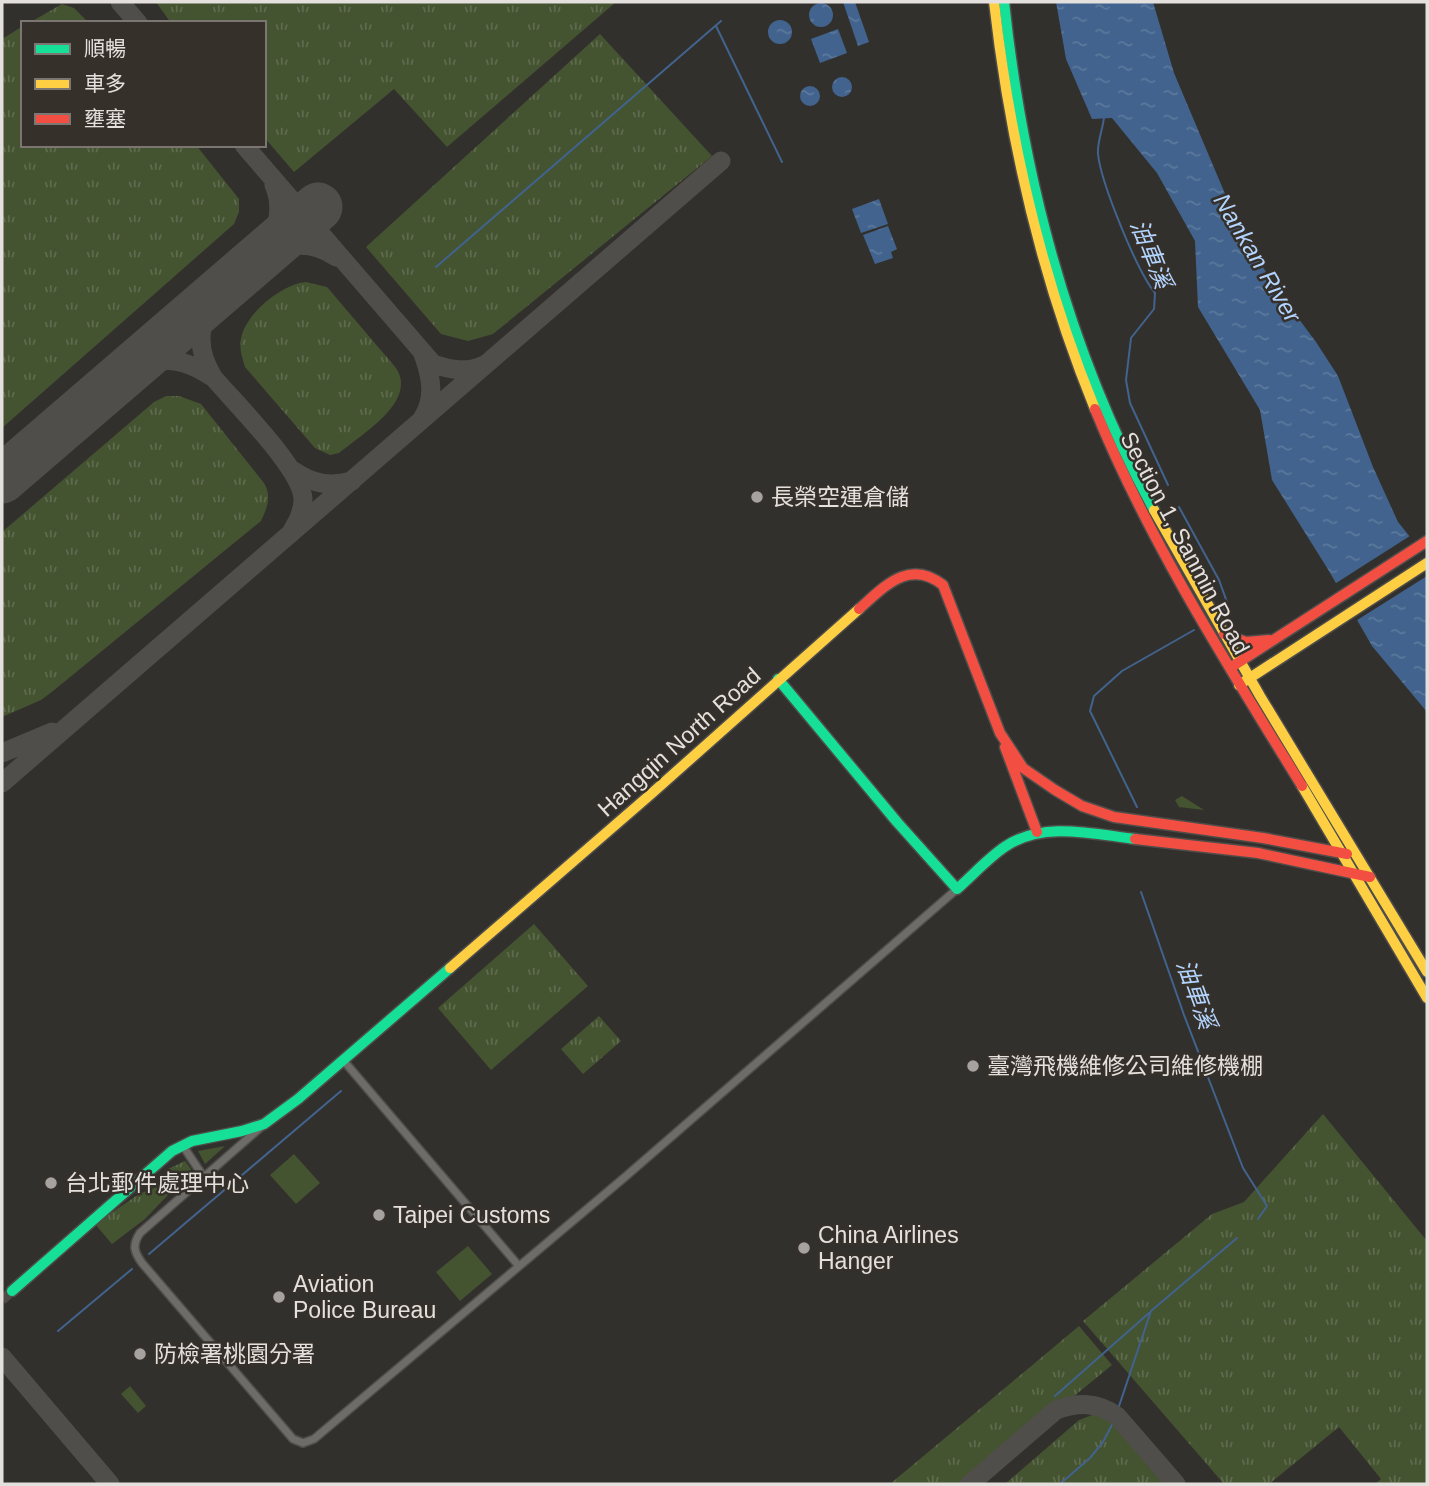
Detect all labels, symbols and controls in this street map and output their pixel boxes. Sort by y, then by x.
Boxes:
legend [21,21,266,147]
text: 順暢 [84,37,126,60]
text: 車多 [84,72,126,95]
text: 壅塞 [84,107,126,130]
water label: Nankan River [1208,188,1307,328]
water label: 油車溪 [1125,215,1179,295]
street label: Section 1, Sanmin Road [1115,427,1255,659]
place label: 長榮空運倉儲 [771,484,909,510]
marker: 長榮空運倉儲 [749,489,765,505]
street label: Hangqin North Road [592,662,766,822]
water label: 油車溪 [1171,955,1222,1035]
place label: 臺灣飛機維修公司維修機棚 [987,1053,1263,1079]
marker: 臺灣飛機維修公司維修機棚 [965,1058,981,1074]
place label: 台北郵件處理中心 [65,1170,249,1196]
marker: 台北郵件處理中心 [43,1175,59,1191]
place label: Taipei Customs [393,1202,550,1228]
marker: Taipei Customs [371,1207,387,1223]
place label: China Airlines Hanger [818,1222,959,1274]
marker: China Airlines Hanger [796,1240,812,1256]
place label: Aviation Police Bureau [293,1271,436,1323]
marker: Aviation Police Bureau [271,1289,287,1305]
place label: 防檢署桃園分署 [154,1341,315,1367]
marker: 防檢署桃園分署 [132,1346,148,1362]

